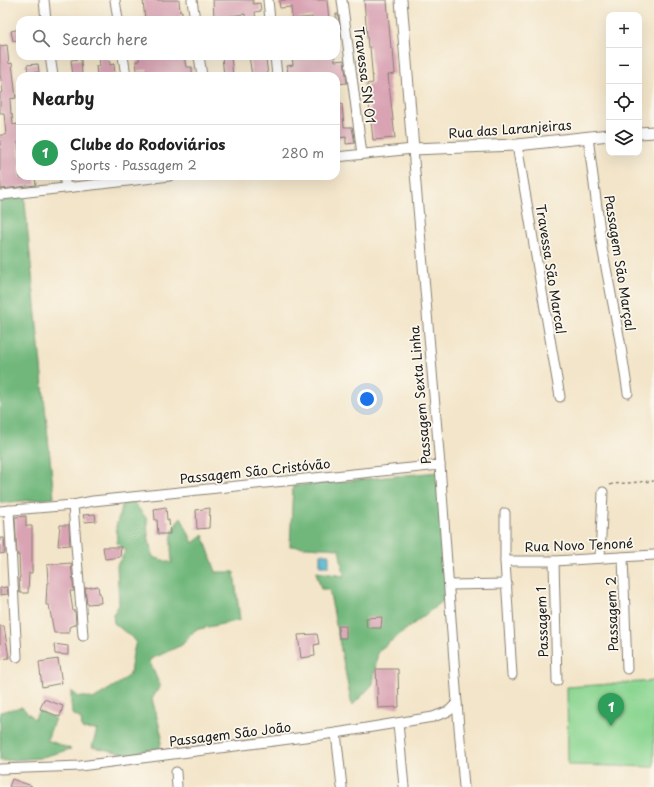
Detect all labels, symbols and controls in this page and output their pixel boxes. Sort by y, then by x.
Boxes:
map controls [606,12,642,156]
button: + [606,12,642,48]
search box [16,16,340,60]
street label: Travessa SN 01 [350,25,381,125]
icon: search [30,27,52,49]
text: Search here [62,27,148,50]
button: − [606,48,642,84]
button: locate [606,84,642,120]
text: Nearby [32,85,94,111]
street label: Rua das Laranjeiras [448,115,572,142]
button: layers [606,120,642,156]
text: Clube do Rodoviários [70,132,226,155]
text: 1 [42,143,48,162]
text: 280 m [282,143,324,162]
text: Sports · Passagem 2 [70,155,197,174]
street label: Passagem São Marçal [600,194,641,332]
street label: Travessa São Marcal [532,203,571,335]
street label: Passagem Sexta Linha [404,324,435,465]
your location [357,389,377,409]
street label: Passagem São Cristóvão [179,453,331,488]
street label: Rua Novo Tenoné [524,533,634,556]
street label: Passagem 2 [601,576,622,652]
street label: Passagem 1 [531,586,552,658]
pin: 1 [598,693,624,726]
street label: Passagem São João [168,717,292,750]

